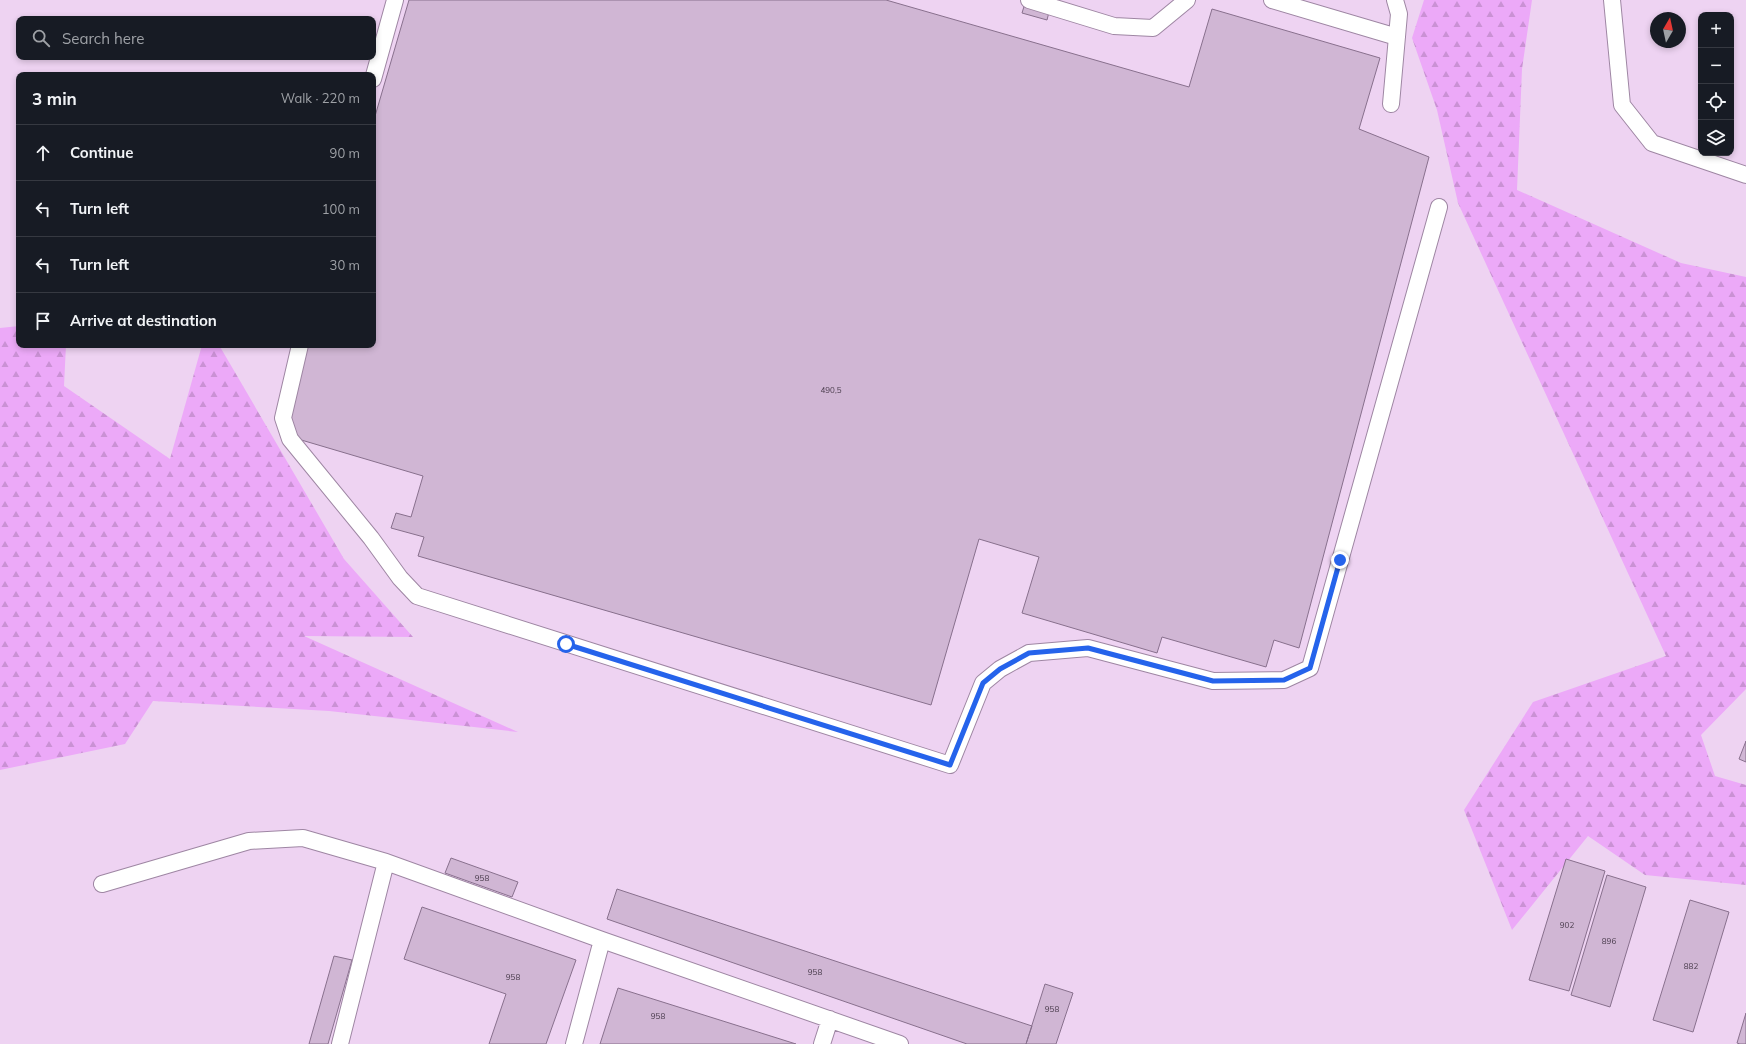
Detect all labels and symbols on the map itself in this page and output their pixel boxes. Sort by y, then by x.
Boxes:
north arrow [1650,12,1686,48]
house number: 490,5 [820,385,842,395]
route end [1331,551,1349,569]
route start [557,635,575,653]
house number: 958 [475,873,489,883]
house number: 902 [1560,920,1574,930]
house number: 896 [1602,936,1616,946]
house number: 882 [1684,961,1698,971]
house number: 958 [808,967,822,977]
house number: 958 [506,972,520,982]
house number: 958 [1045,1004,1059,1014]
house number: 958 [651,1011,665,1021]

